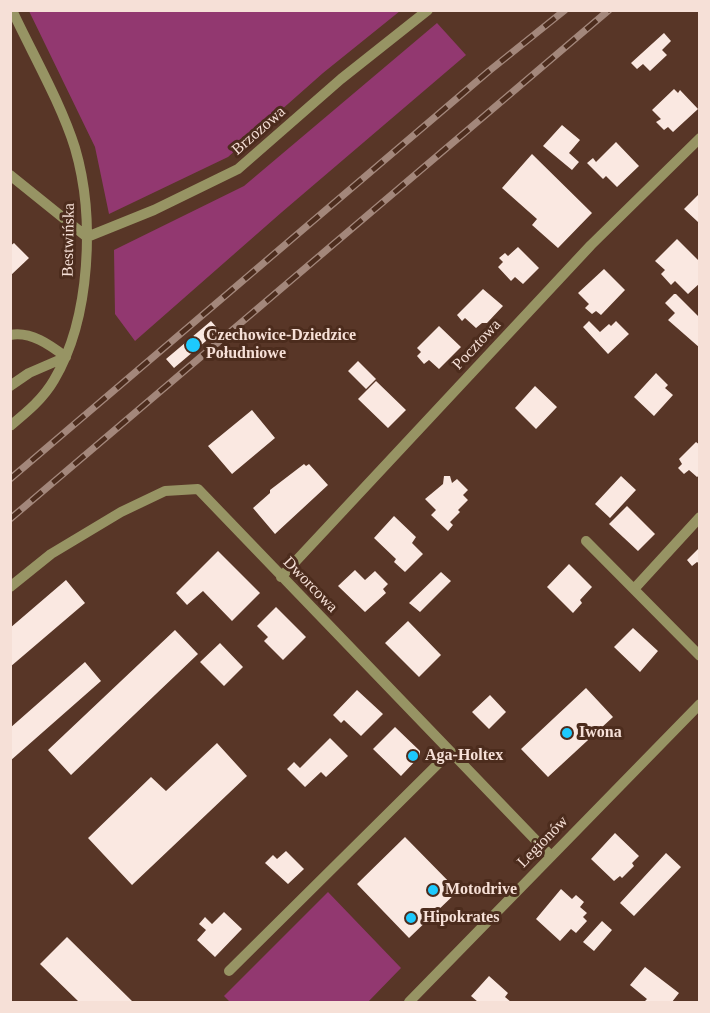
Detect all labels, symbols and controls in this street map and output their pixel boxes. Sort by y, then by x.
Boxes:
street label: Brzozowa [228,102,290,160]
street label: Bestwińska [59,203,79,277]
street label: Pocztowa [449,316,505,374]
place label: Czechowice-Dziedzice Południowe [206,326,356,364]
marker: Czechowice-Dziedzice Południowe [184,336,202,354]
street label: Dworcowa [279,553,341,617]
place label: Iwona [579,723,622,743]
marker: Iwona [560,726,574,740]
place label: Aga-Holtex [425,746,503,766]
marker: Aga-Holtex [406,749,420,763]
street label: Legionów [514,812,572,872]
place label: Motodrive [445,880,517,900]
marker: Motodrive [426,883,440,897]
place label: Hipokrates [423,908,499,928]
marker: Hipokrates [404,911,418,925]

